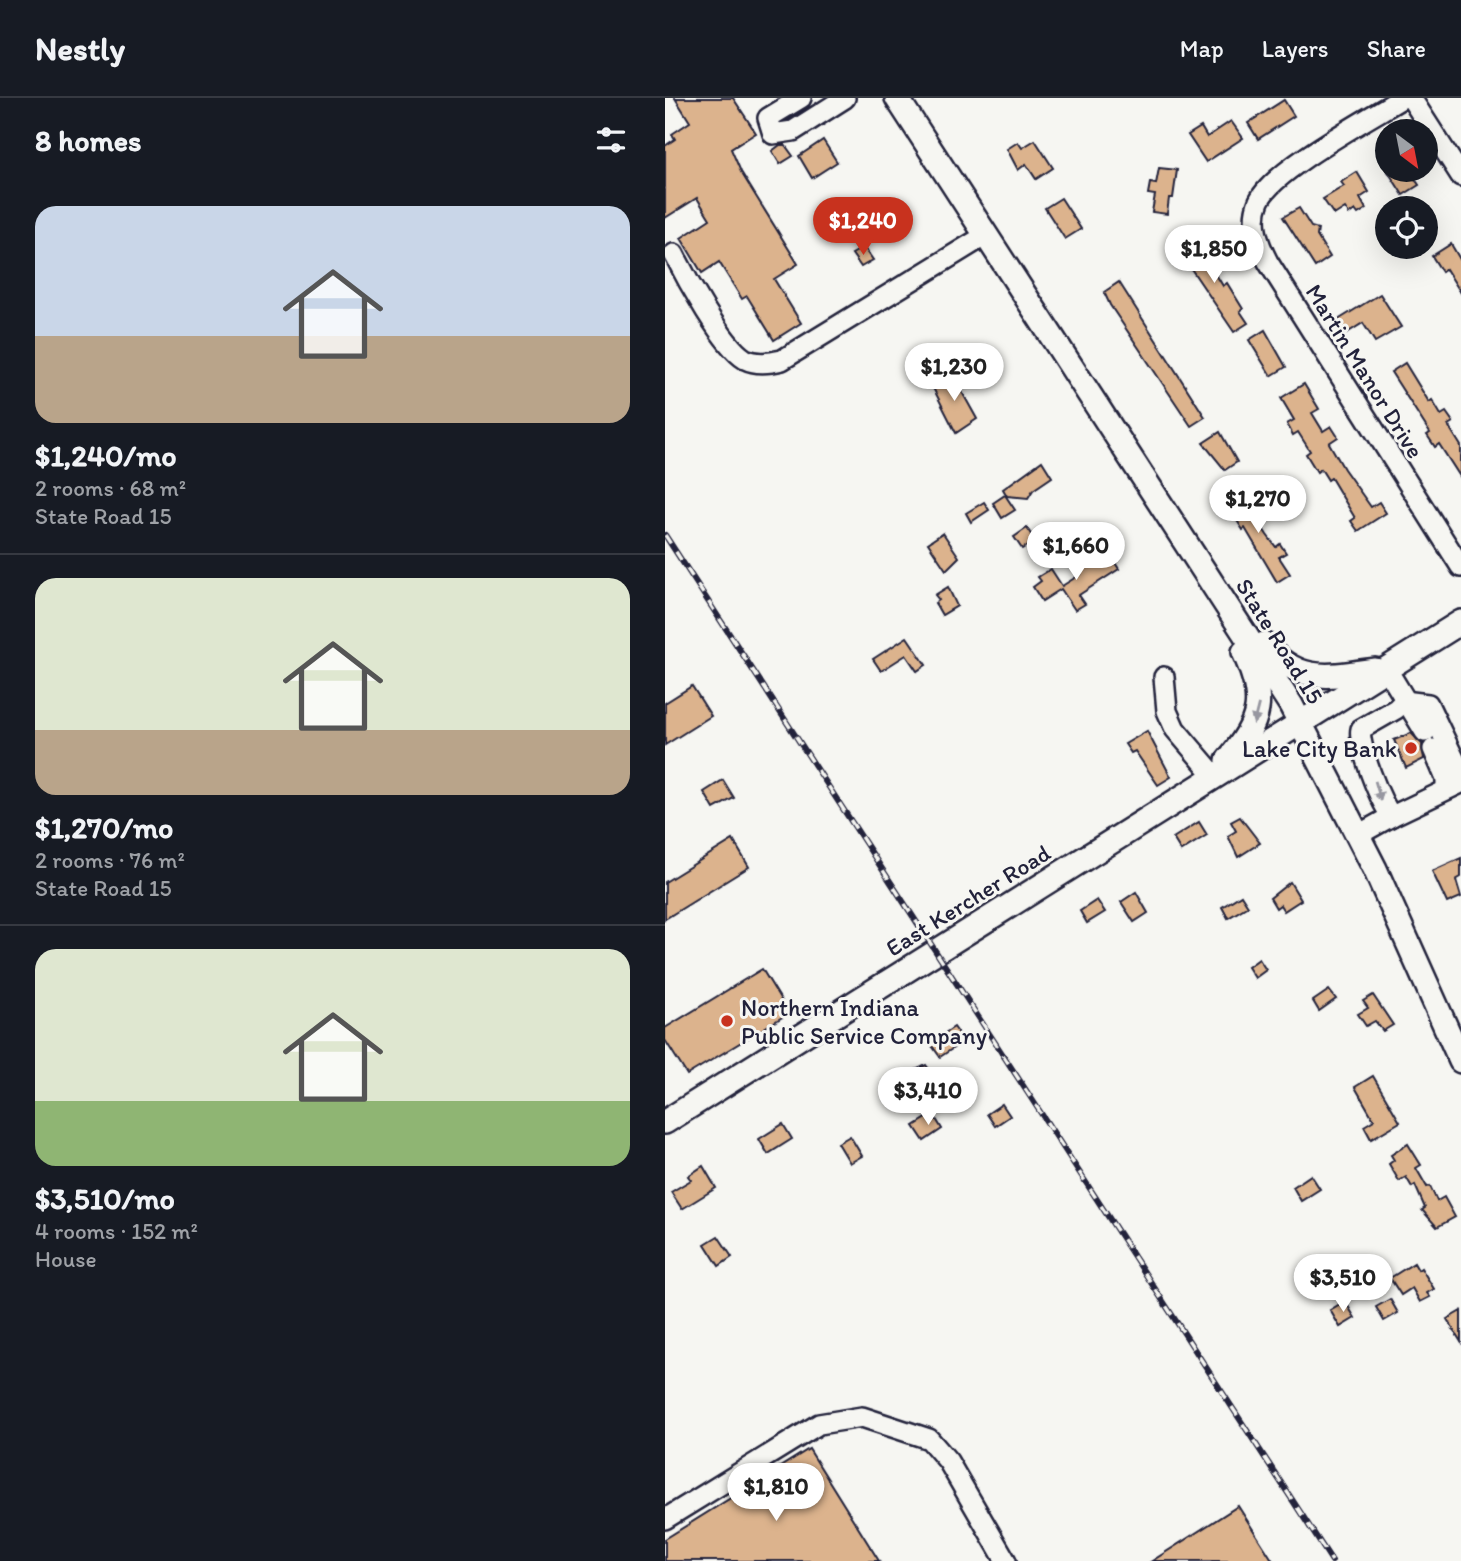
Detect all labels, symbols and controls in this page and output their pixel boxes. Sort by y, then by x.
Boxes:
text: Nestly [35,29,125,68]
text: Map [1180,34,1224,63]
text: Layers [1262,34,1329,63]
text: Share [1367,34,1426,63]
north arrow [1375,119,1439,182]
map controls [1375,119,1438,259]
icon: filters [592,121,630,159]
text: 8 homes [35,122,142,159]
button: locate [1375,196,1438,259]
pin: $1,240 [806,198,920,257]
text: $1,240 [829,206,897,234]
pin: $1,850 [1157,226,1271,285]
text: $1,850 [1181,234,1247,262]
icon: home [270,251,396,377]
street label: Martin Manor Drive [1300,278,1430,464]
pin: $1,230 [897,344,1011,403]
text: $1,230 [921,352,987,380]
text: $1,240/mo [35,437,177,474]
text: 2 rooms · 68 m² [35,474,186,502]
pin: $1,270 [1201,476,1315,535]
text: $1,270 [1225,484,1291,512]
text: State Road 15 [35,502,172,530]
pin: $1,660 [1019,522,1133,582]
text: $1,660 [1043,531,1109,559]
street label: State Road 15 [1230,573,1330,709]
icon: home [270,623,396,749]
one-way arrow [1250,703,1261,725]
place label: Lake City Bank [1242,734,1397,763]
marker: Lake City Bank [1403,740,1419,756]
one-way arrow [1373,780,1383,801]
text: $1,270/mo [35,809,173,846]
street label: East Kercher Road [880,838,1056,962]
text: 2 rooms · 76 m² [35,846,185,874]
text: State Road 15 [35,874,172,902]
place label: Northern Indiana Public Service Company [741,993,987,1050]
icon: home [270,994,396,1120]
marker: Northern Indiana Public Service Company [719,1013,735,1029]
pin: $3,410 [871,1068,985,1127]
text: $3,410 [894,1076,962,1104]
text: $3,510/mo [35,1180,175,1217]
text: 4 rooms · 152 m² [35,1217,198,1245]
text: House [35,1245,97,1273]
pin: $3,510 [1286,1254,1400,1314]
text: $3,510 [1310,1263,1376,1291]
pin: $1,810 [719,1464,833,1523]
text: $1,810 [743,1472,809,1500]

